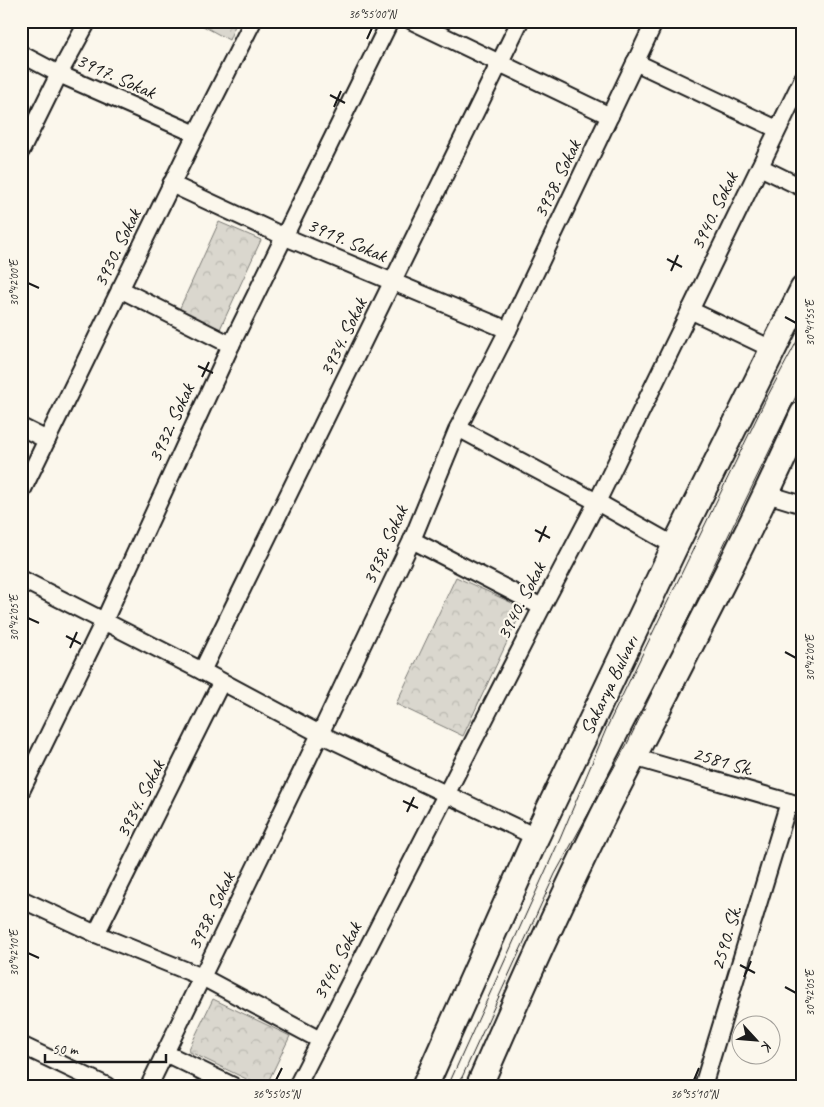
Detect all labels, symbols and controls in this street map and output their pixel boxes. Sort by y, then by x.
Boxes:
text: 36°55'00"N [348,6,397,22]
street label: 3917. Sokak [73,47,161,105]
street label: 3938. Sokak [527,134,587,222]
street label: 3940. Sokak [684,166,744,254]
street label: 3930. Sokak [87,203,147,291]
street label: 3919. Sokak [303,212,392,269]
text: 30°42'00"E [6,258,22,306]
street label: 3934. Sokak [313,292,373,380]
text: 30°41'55"E [802,298,818,346]
street label: 3932. Sokak [142,378,201,466]
street label: 3938. Sokak [356,500,414,588]
street label: 3940. Sokak [491,556,552,644]
text: 30°42'05"E [6,593,22,641]
street label: Sakarya Bulvarı [574,630,644,739]
text: 30°42'00"E [802,633,818,681]
street label: 2581 Sk. [690,740,756,782]
street label: 3934. Sokak [110,754,171,842]
street label: 3938. Sokak [181,866,241,954]
street label: 2590. Sk. [704,903,748,973]
street label: 3940. Sokak [307,916,368,1004]
text: 30°42'10"E [6,928,22,976]
text: 30°42'05"E [802,968,818,1016]
north arrow [732,1014,782,1064]
scale bar [45,1032,166,1064]
text: K [757,1039,776,1055]
text: 50 m [52,1040,79,1059]
text: 36°55'05"N [252,1086,301,1102]
text: 36°55'10"N [670,1086,719,1102]

